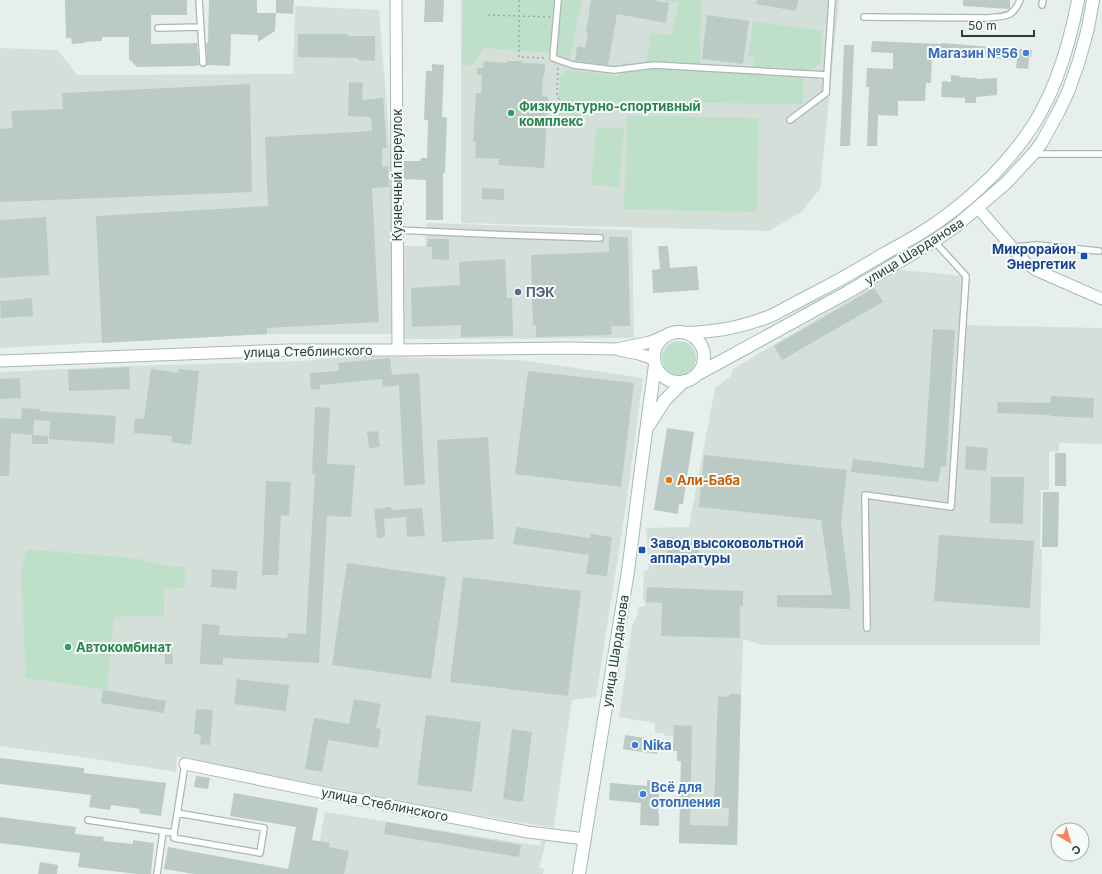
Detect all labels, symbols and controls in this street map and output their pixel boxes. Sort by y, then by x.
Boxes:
scale bar [962,12,1034,38]
text: 50 m [968,18,997,33]
place label: Магазин №56 [928,45,1018,61]
marker: Магазин №56 [1021,48,1031,58]
place label: Физкультурно-спортивный комплекс [519,98,701,129]
marker: Физкультурно-спортивный комплекс [506,108,516,118]
street label: Кузнечный переулок [389,109,405,241]
street label: улица Шарданова [861,214,967,288]
place label: Микрорайон Энергетик [992,241,1076,272]
marker: Микрорайон Энергетик [1079,251,1089,261]
place label: ПЭК [526,284,555,300]
marker: ПЭК [513,287,523,297]
street label: улица Стеблинского [243,342,373,360]
place label: Али-Баба [677,472,740,488]
marker: Али-Баба [664,475,674,485]
place label: Завод высоковольтной аппаратуры [650,535,804,566]
marker: Завод высоковольтной аппаратуры [637,545,647,555]
street label: улица Шарданова [598,593,632,709]
place label: Автокомбинат [76,639,172,655]
marker: Автокомбинат [63,642,73,652]
place label: Nika [643,737,672,753]
marker: Nika [630,740,640,750]
place label: Всё для отопления [651,779,721,810]
street label: улица Стеблинского [320,784,450,824]
marker: Всё для отопления [638,789,648,799]
north arrow [1050,822,1090,862]
text: С [1069,842,1084,858]

